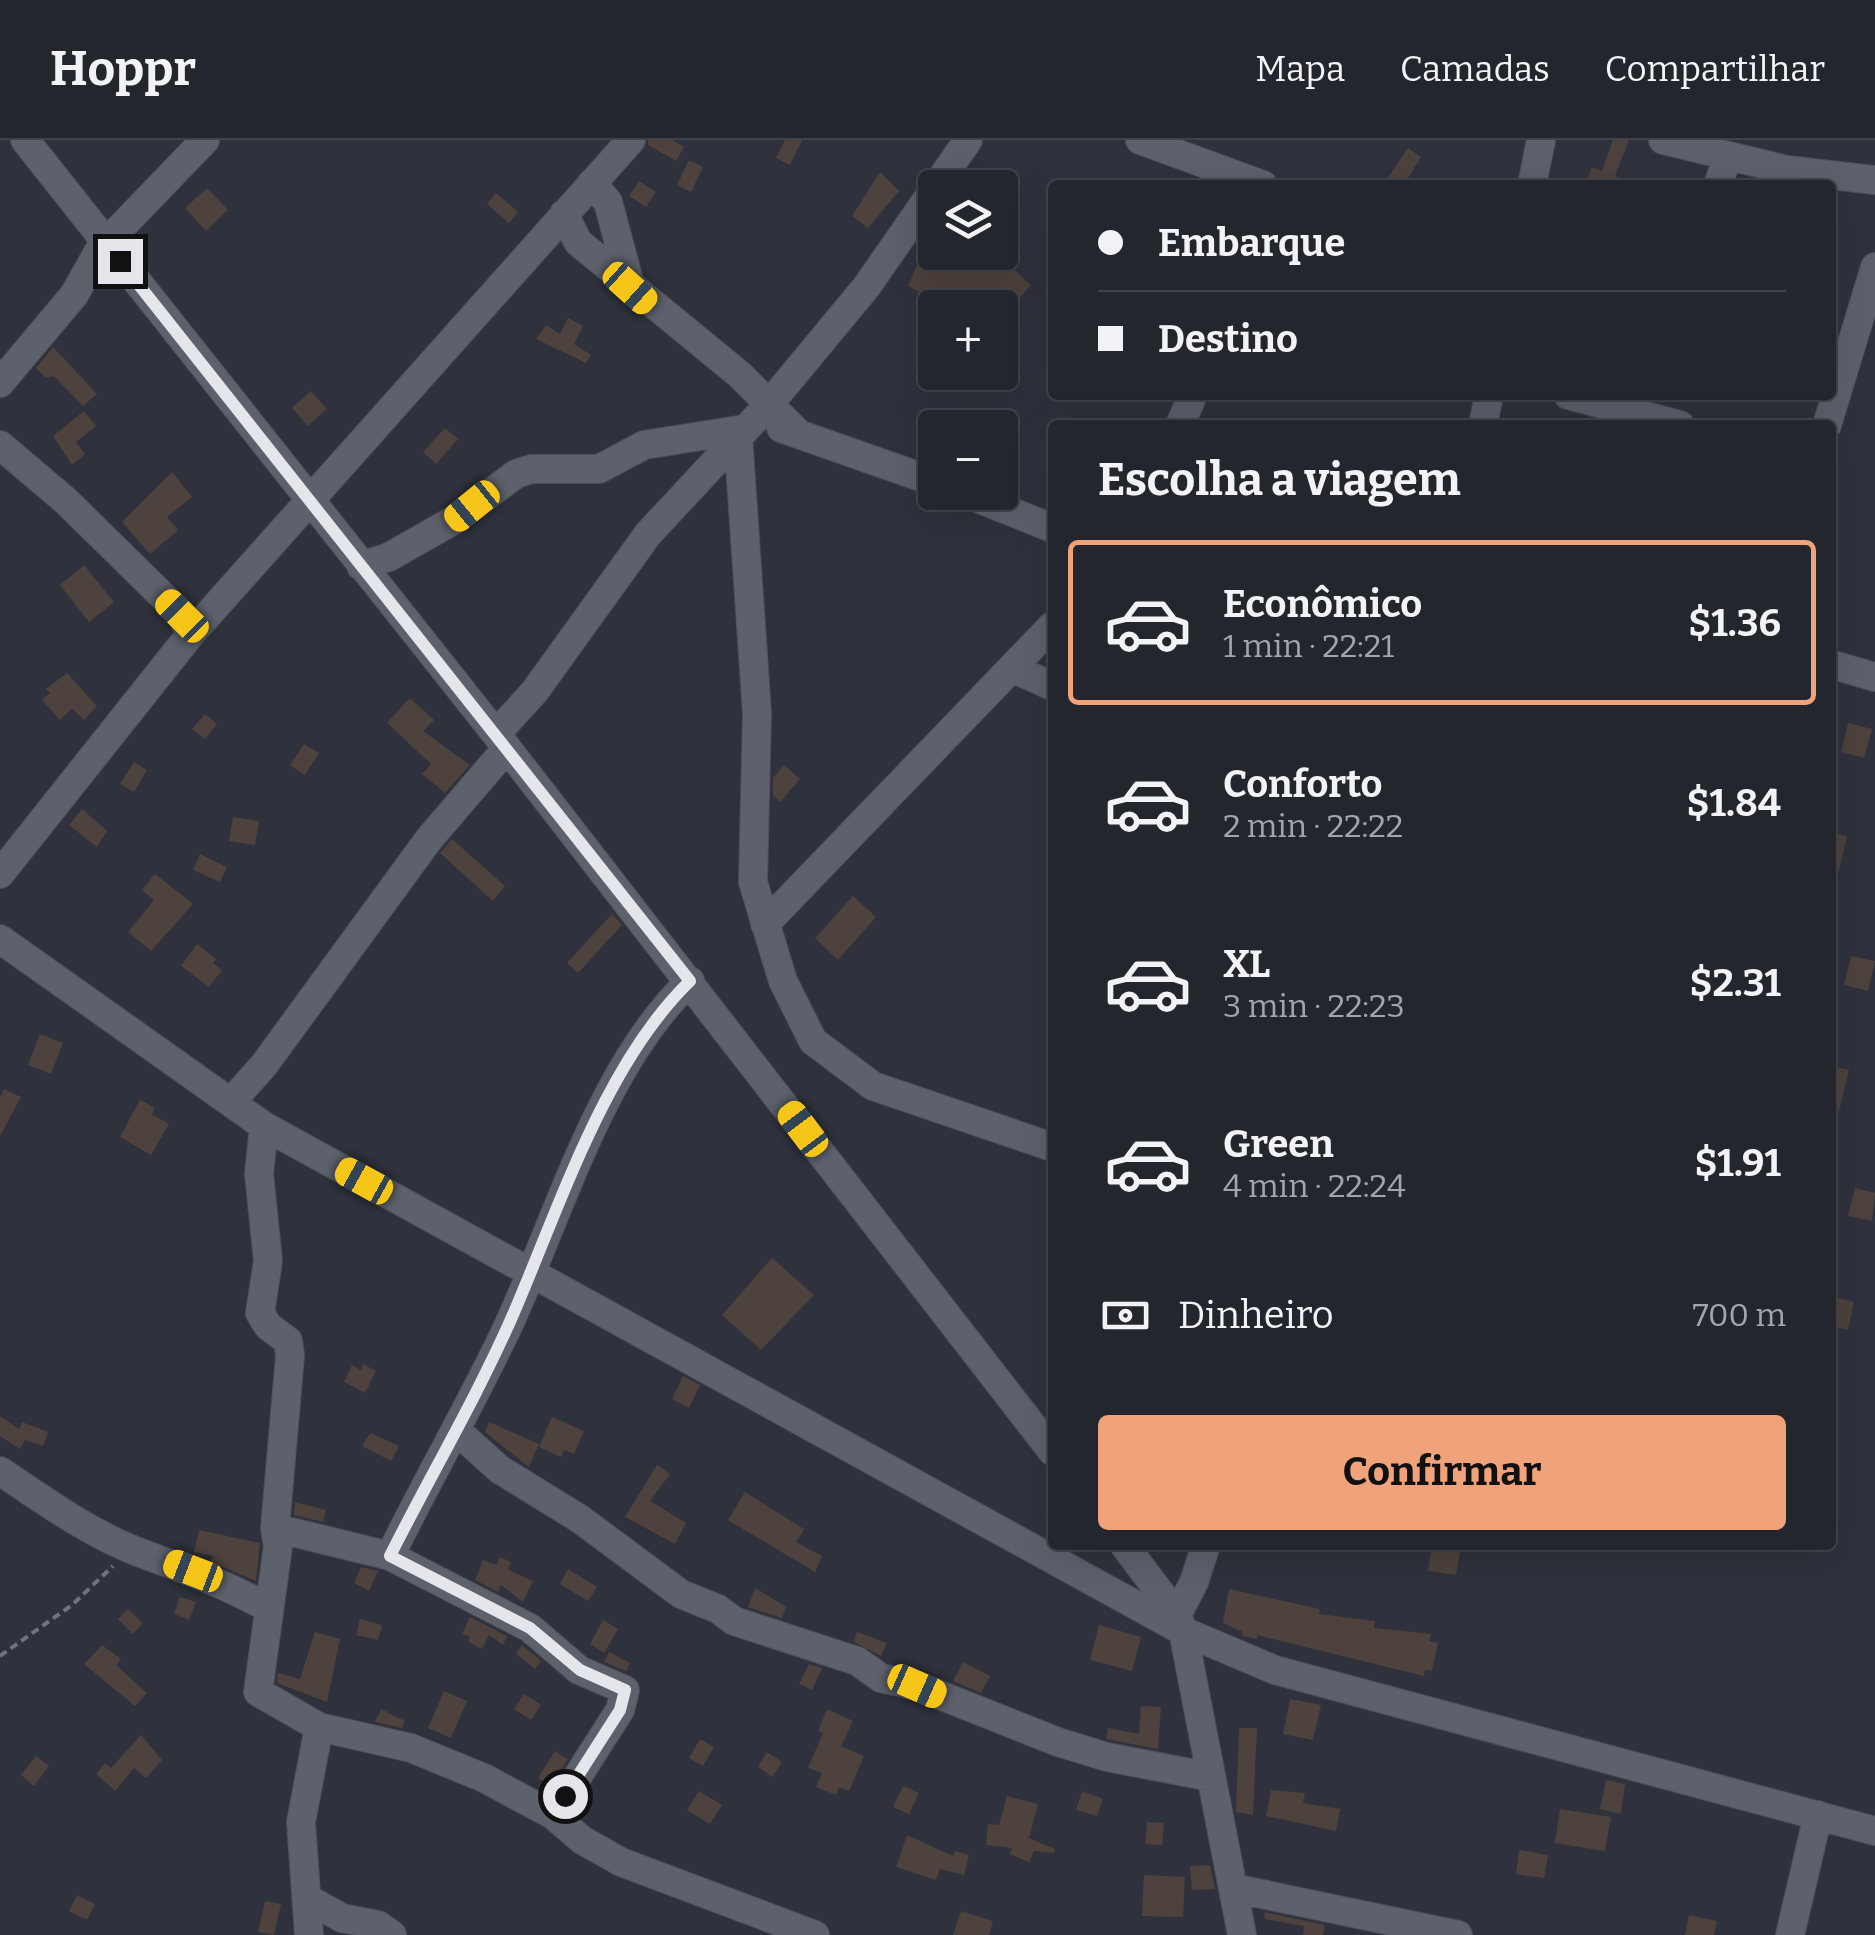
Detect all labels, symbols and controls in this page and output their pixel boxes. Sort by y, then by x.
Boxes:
text: Hoppr [50,40,196,98]
text: Mapa [1255,48,1345,90]
text: Camadas [1400,48,1550,90]
text: Compartilhar [1605,48,1825,90]
map controls [918,170,1018,510]
button: layers [918,170,1018,270]
text: Embarque [1158,220,1345,266]
route end [98,239,143,284]
car [598,257,662,319]
button: + [918,290,1018,390]
text: Destino [1158,316,1298,362]
button: − [918,410,1018,510]
text: Escolha a viagem [1098,453,1461,507]
car [439,475,505,537]
icon: car [1103,578,1193,668]
text: Econômico [1223,581,1422,627]
car [150,584,214,648]
text: $1.36 [1688,600,1781,646]
text: 1 min · 22:21 [1223,627,1394,665]
icon: car [1103,758,1193,848]
text: Conforto [1223,761,1383,807]
text: $1.84 [1687,780,1781,826]
text: 2 min · 22:22 [1223,807,1403,845]
icon: car [1103,938,1193,1028]
text: XL [1223,941,1270,987]
text: $2.31 [1689,960,1781,1006]
text: 3 min · 22:23 [1223,987,1405,1025]
car [773,1096,833,1162]
icon: car [1103,1118,1193,1208]
text: Green [1223,1121,1334,1167]
text: $1.91 [1694,1140,1781,1186]
car [330,1153,398,1209]
text: 4 min · 22:24 [1223,1167,1406,1205]
icon: cash [1098,1288,1153,1343]
text: Dinheiro [1178,1292,1334,1338]
text: 700 m [1693,1296,1786,1334]
button: Confirmar [1098,1415,1786,1530]
car [160,1546,226,1596]
car [883,1660,951,1712]
route start [543,1774,588,1819]

